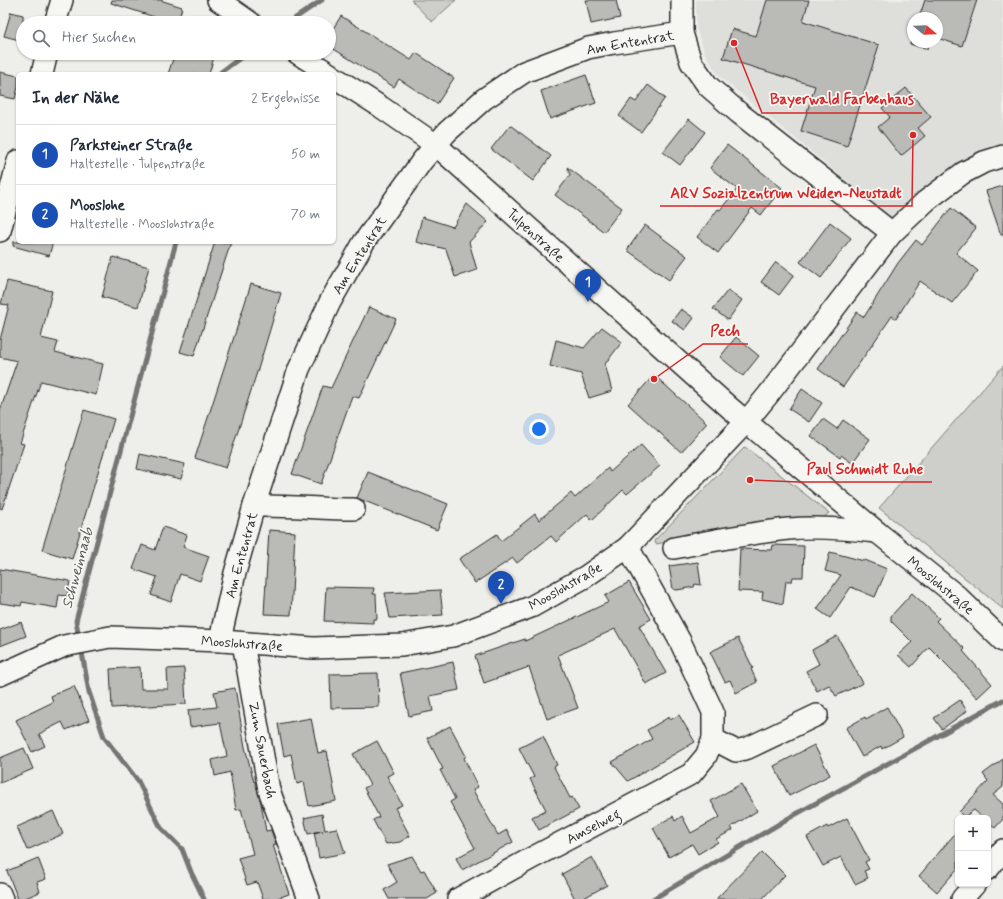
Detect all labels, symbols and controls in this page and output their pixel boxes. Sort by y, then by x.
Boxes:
north arrow [907,12,943,48]
search box [16,16,336,60]
street label: Am Ententrat [585,26,676,60]
icon: search [30,27,52,49]
text: Hier suchen [62,28,136,48]
callout: Bayerwald Farbenhaus [762,86,922,113]
text: In der Nähe [32,87,120,109]
text: 2 Ergebnisse [251,90,320,107]
text: Bayerwald Farbenhaus [770,90,914,110]
text: Parksteiner Straße [70,136,193,156]
text: 1 [42,146,48,163]
text: 50 m [291,146,320,163]
text: Haltestelle · Tulpenstraße [70,156,205,173]
callout: ARV Sozialzentrum Weiden-Neustadt [660,179,912,206]
text: ARV Sozialzentrum Weiden-Neustadt [670,184,902,204]
text: Mooslohe [70,196,125,216]
street label: Tulpenstraße [503,205,568,267]
text: 2 [42,206,48,223]
text: 70 m [291,206,320,223]
street label: Am Ententrat [329,213,391,298]
text: Haltestelle · Mooslohstraße [70,216,215,233]
pin: 1 [575,269,601,302]
callout: Pech [703,317,748,344]
text: Pech [710,322,740,342]
your location [529,419,549,439]
callout: Paul Schmidt Ruhe [799,455,932,482]
text: Paul Schmidt Ruhe [807,460,924,480]
street label: Am Ententrat [222,509,262,600]
water label: Schweinnaab [58,525,99,611]
street label: Mooslohstraße [903,553,978,619]
street label: Mooslohstraße [525,559,606,615]
pin: 2 [488,571,514,604]
street label: Mooslohstraße [200,632,284,656]
street label: Zum Sauerbach [244,700,280,800]
street label: Amselweg [563,805,624,850]
map controls [955,815,991,887]
button: + [955,815,991,851]
button: − [955,851,991,887]

